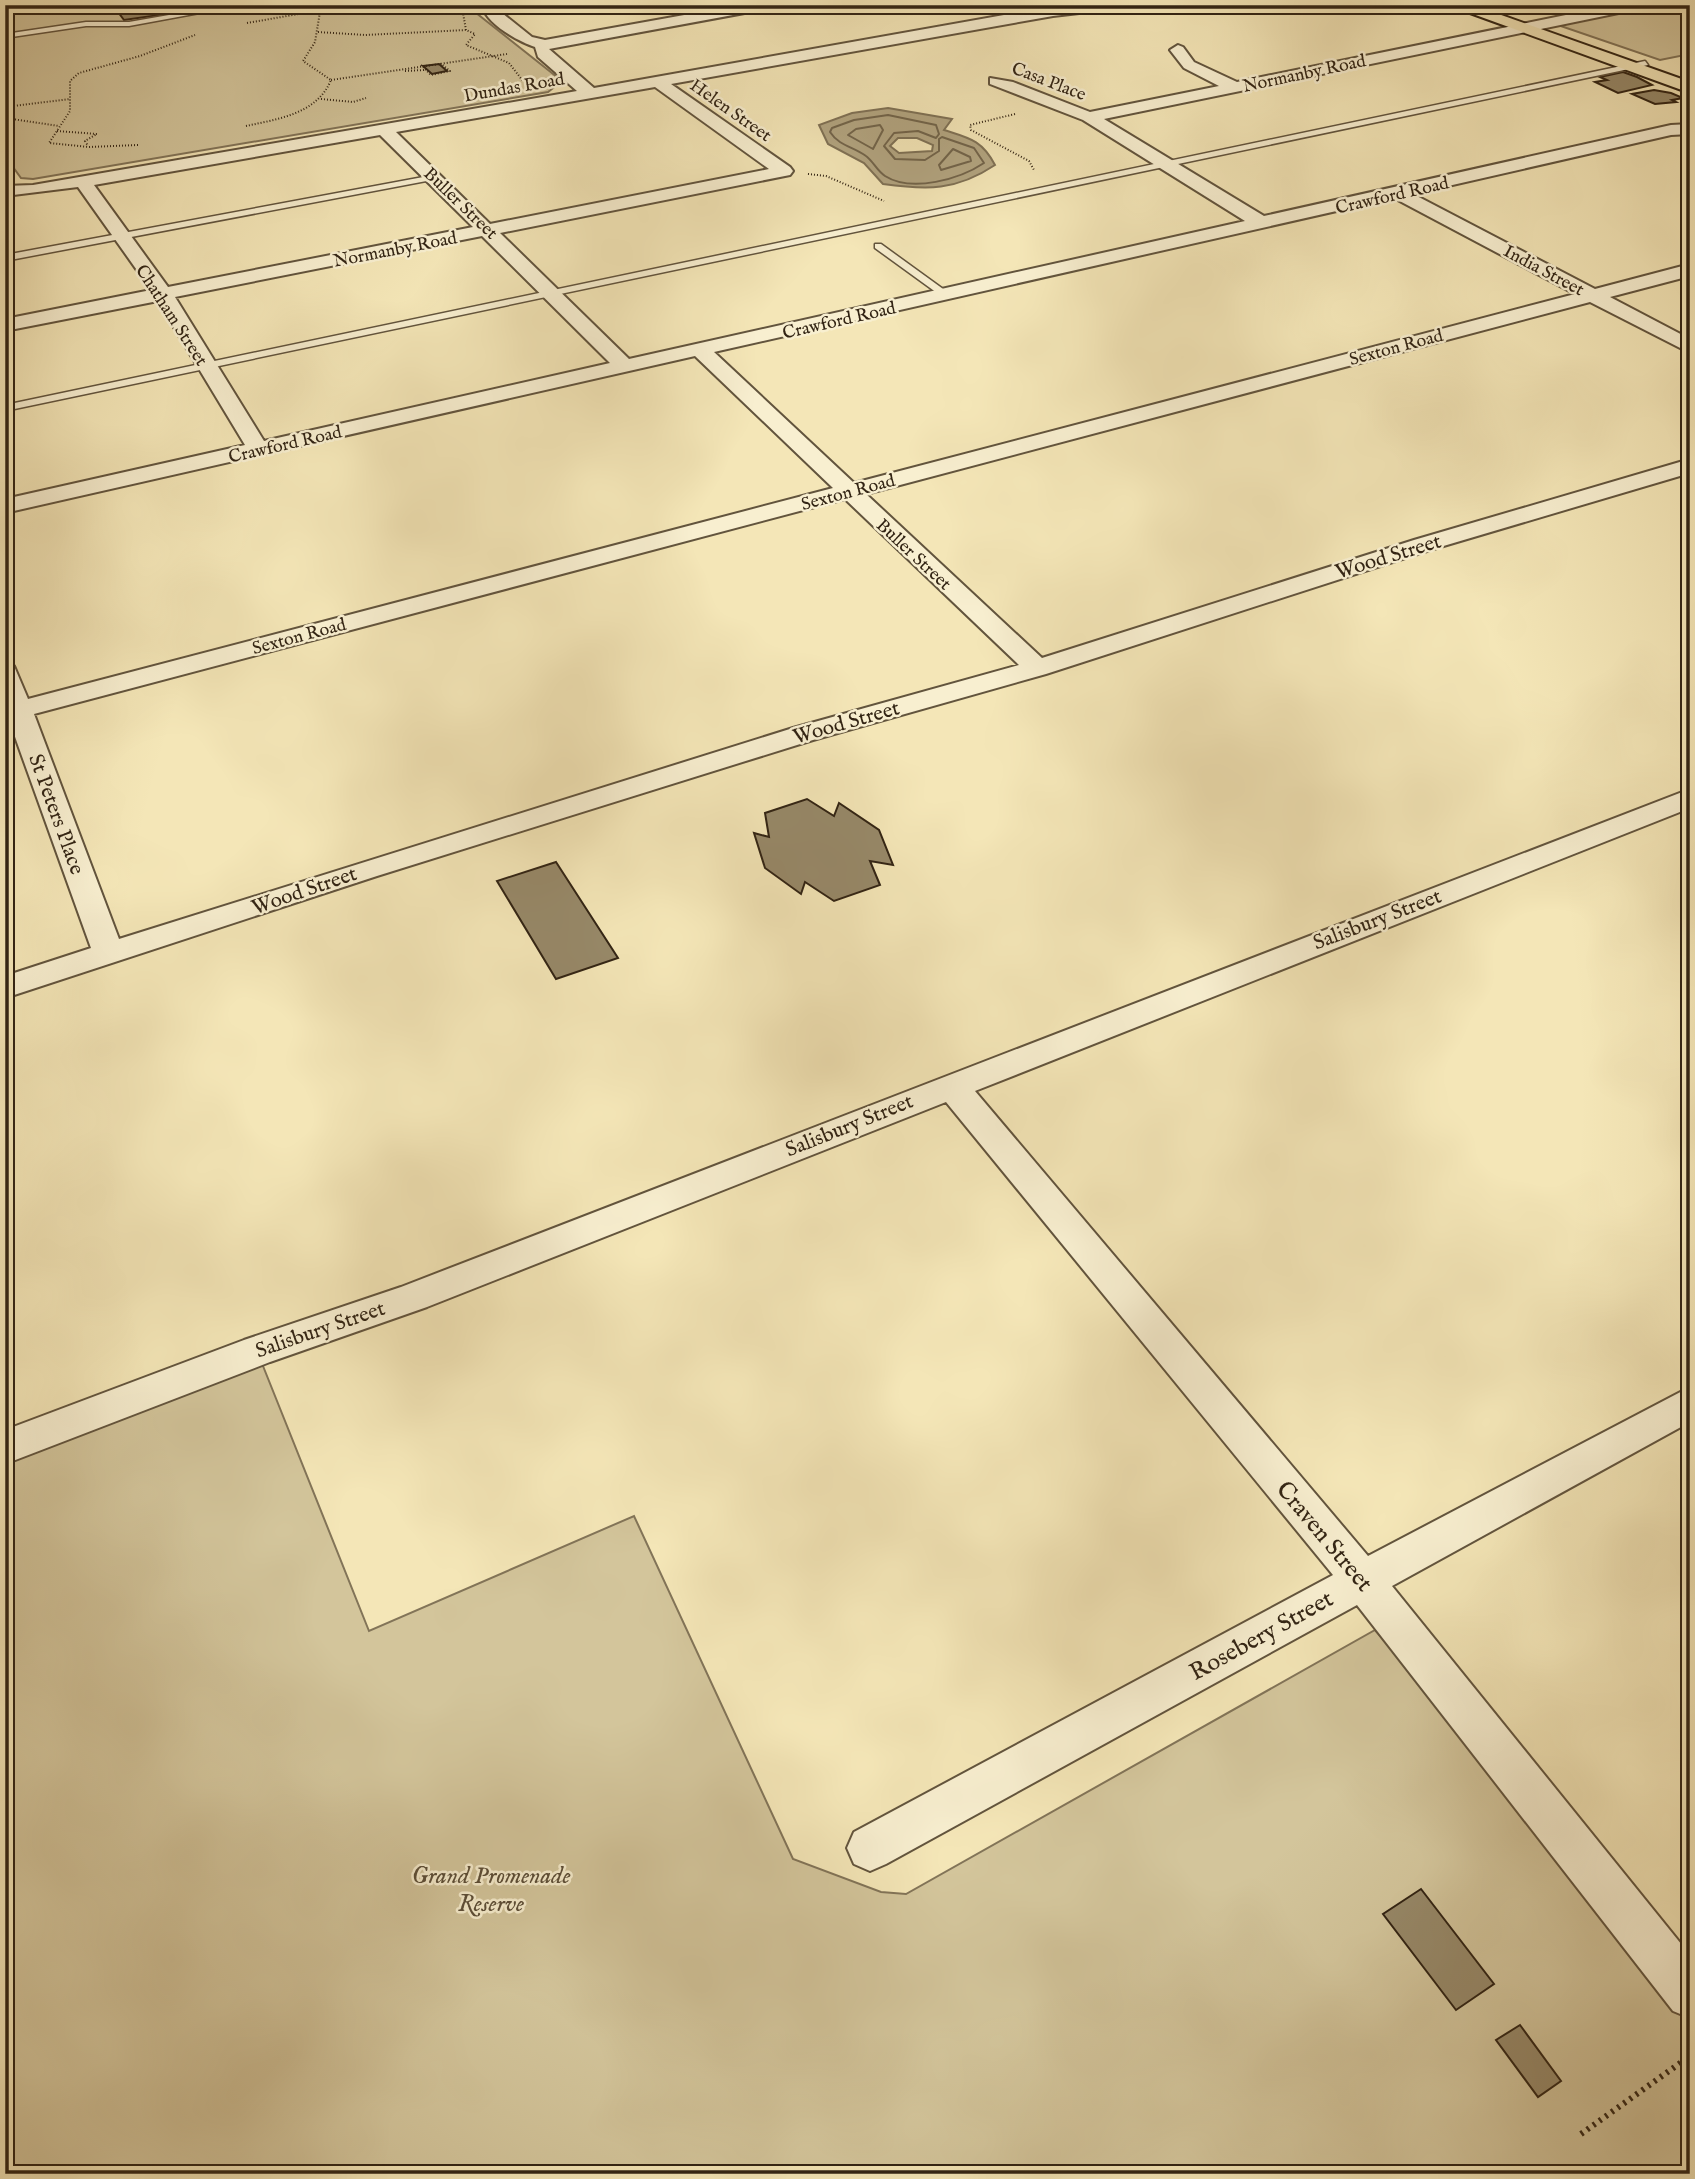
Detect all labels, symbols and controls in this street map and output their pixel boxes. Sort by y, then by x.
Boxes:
street label: Normanby Road [1241,50,1368,99]
street label: Casa Place [1008,58,1089,107]
street label: Dundas Road [462,68,567,109]
street label: Helen Street [685,75,776,148]
street label: Buller Street [418,163,502,245]
street label: Crawford Road [1333,172,1452,221]
street label: Normanby Road [332,227,459,274]
street label: India Street [1499,240,1588,302]
street label: Chatham Street [129,261,212,371]
street label: Crawford Road [780,297,899,346]
street label: Sexton Road [1347,325,1446,372]
street label: Crawford Road [226,421,345,470]
street label: Sexton Road [799,470,898,517]
street label: Buller Street [871,514,955,596]
street label: Wood Street [1332,529,1445,586]
street label: Sexton Road [250,614,349,661]
street label: Wood Street [790,695,903,752]
street label: St Peters Place [21,751,90,879]
street label: Wood Street [248,861,361,922]
street label: Salisbury Street [1309,884,1446,957]
street label: Salisbury Street [782,1089,917,1164]
street label: Salisbury Street [252,1296,389,1365]
street label: Craven Street [1269,1475,1379,1599]
street label: Rosebery Street [1184,1584,1339,1689]
park label: Grand Promenade Reserve [412,1861,571,1920]

